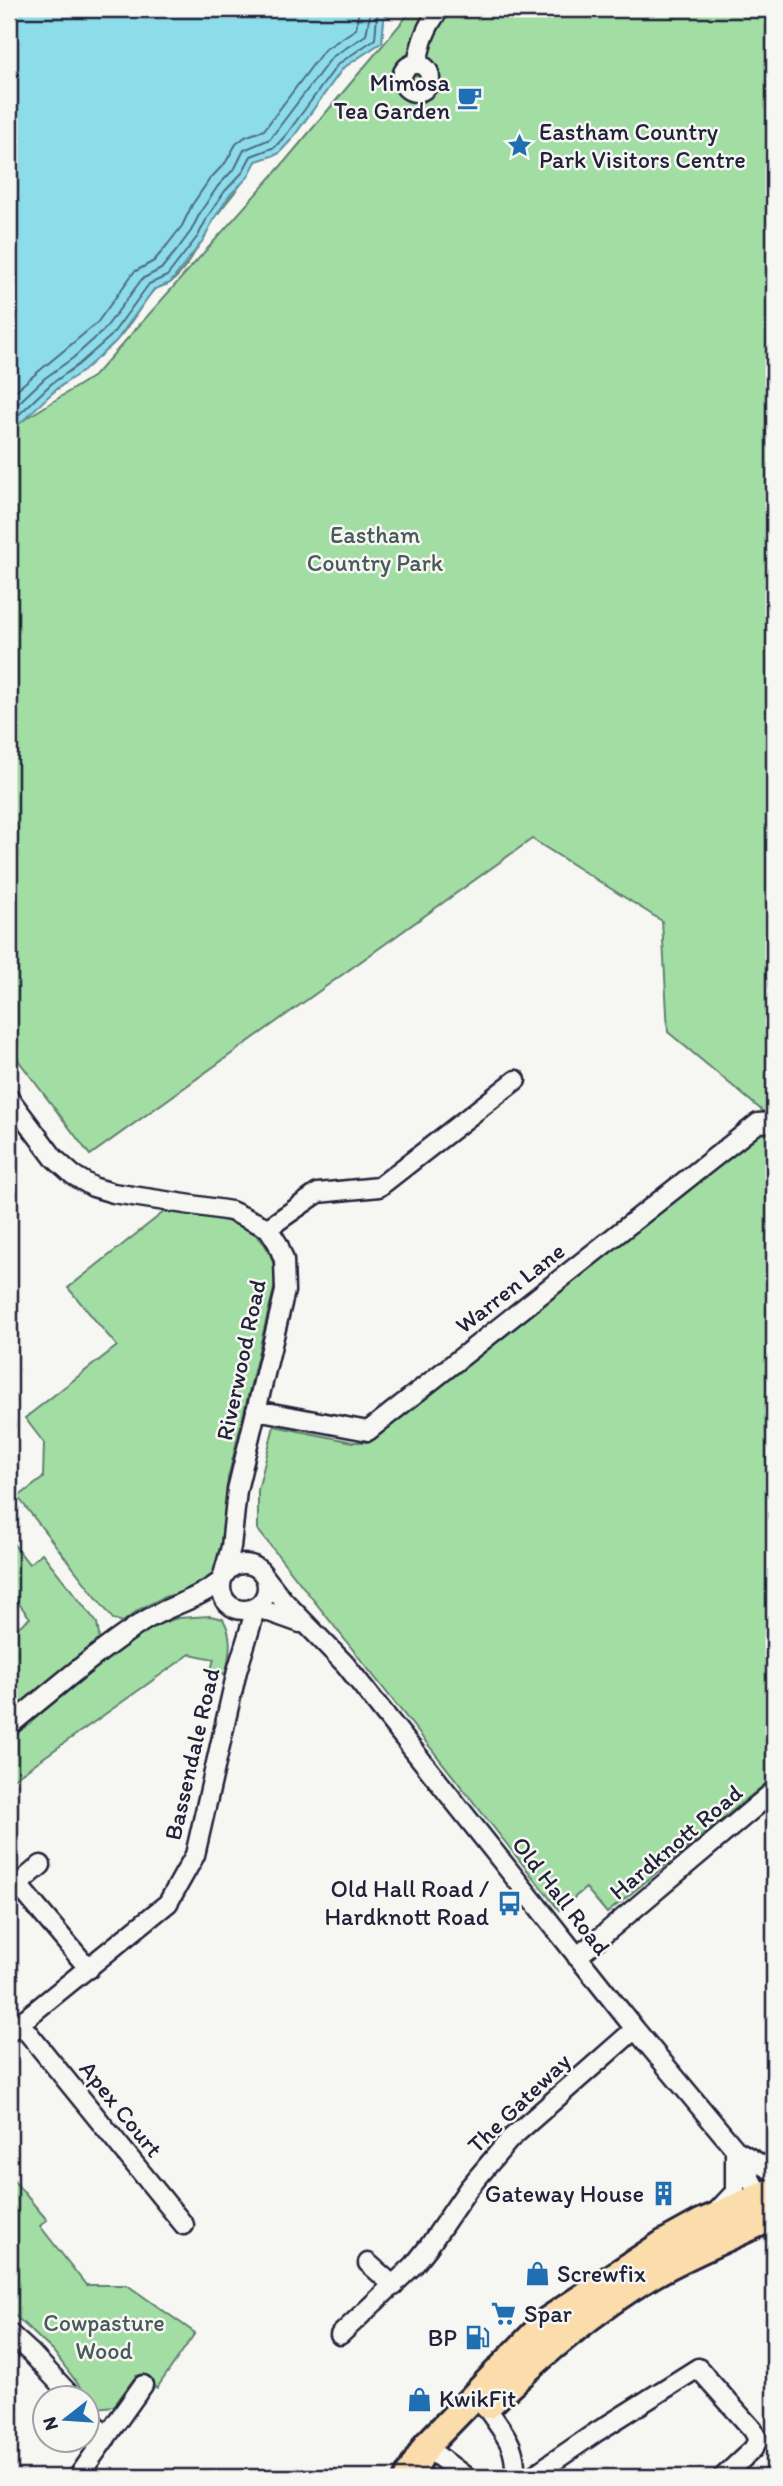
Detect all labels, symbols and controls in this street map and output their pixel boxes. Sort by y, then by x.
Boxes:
place label: Mimosa Tea Garden [334,68,451,125]
cafe icon: Mimosa Tea Garden [456,83,484,111]
place label: Eastham Country Park Visitors Centre [539,117,746,174]
place icon: Eastham Country Park Visitors Centre [505,132,533,160]
park label: Eastham Country Park [307,520,444,577]
street label: Warren Lane [449,1236,570,1339]
street label: Riverwood Road [209,1277,272,1443]
street label: Bassendale Road [158,1665,225,1843]
street label: Hardknott Road [603,1778,748,1906]
street label: Old Hall Road [506,1830,617,1961]
place label: Old Hall Road / Hardknott Road [324,1874,489,1931]
bus stop icon: Old Hall Road / Hardknott Road [495,1889,523,1917]
street label: The Gateway [461,2046,576,2159]
street label: Apex Court [74,2055,169,2163]
place label: Gateway House [485,2179,644,2208]
building icon: Gateway House [650,2180,678,2208]
place label: Screwfix [557,2259,646,2288]
shop icon: Screwfix [523,2260,551,2288]
place label: Spar [524,2299,572,2328]
supermarket icon: Spar [490,2300,518,2328]
park label: Cowpasture Wood [43,2308,165,2365]
place label: BP [428,2323,457,2352]
fuel station icon: BP [463,2324,491,2352]
north arrow [32,2384,102,2454]
place label: KwikFit [439,2384,516,2413]
shop icon: KwikFit [405,2385,433,2413]
text: N [37,2414,63,2433]

